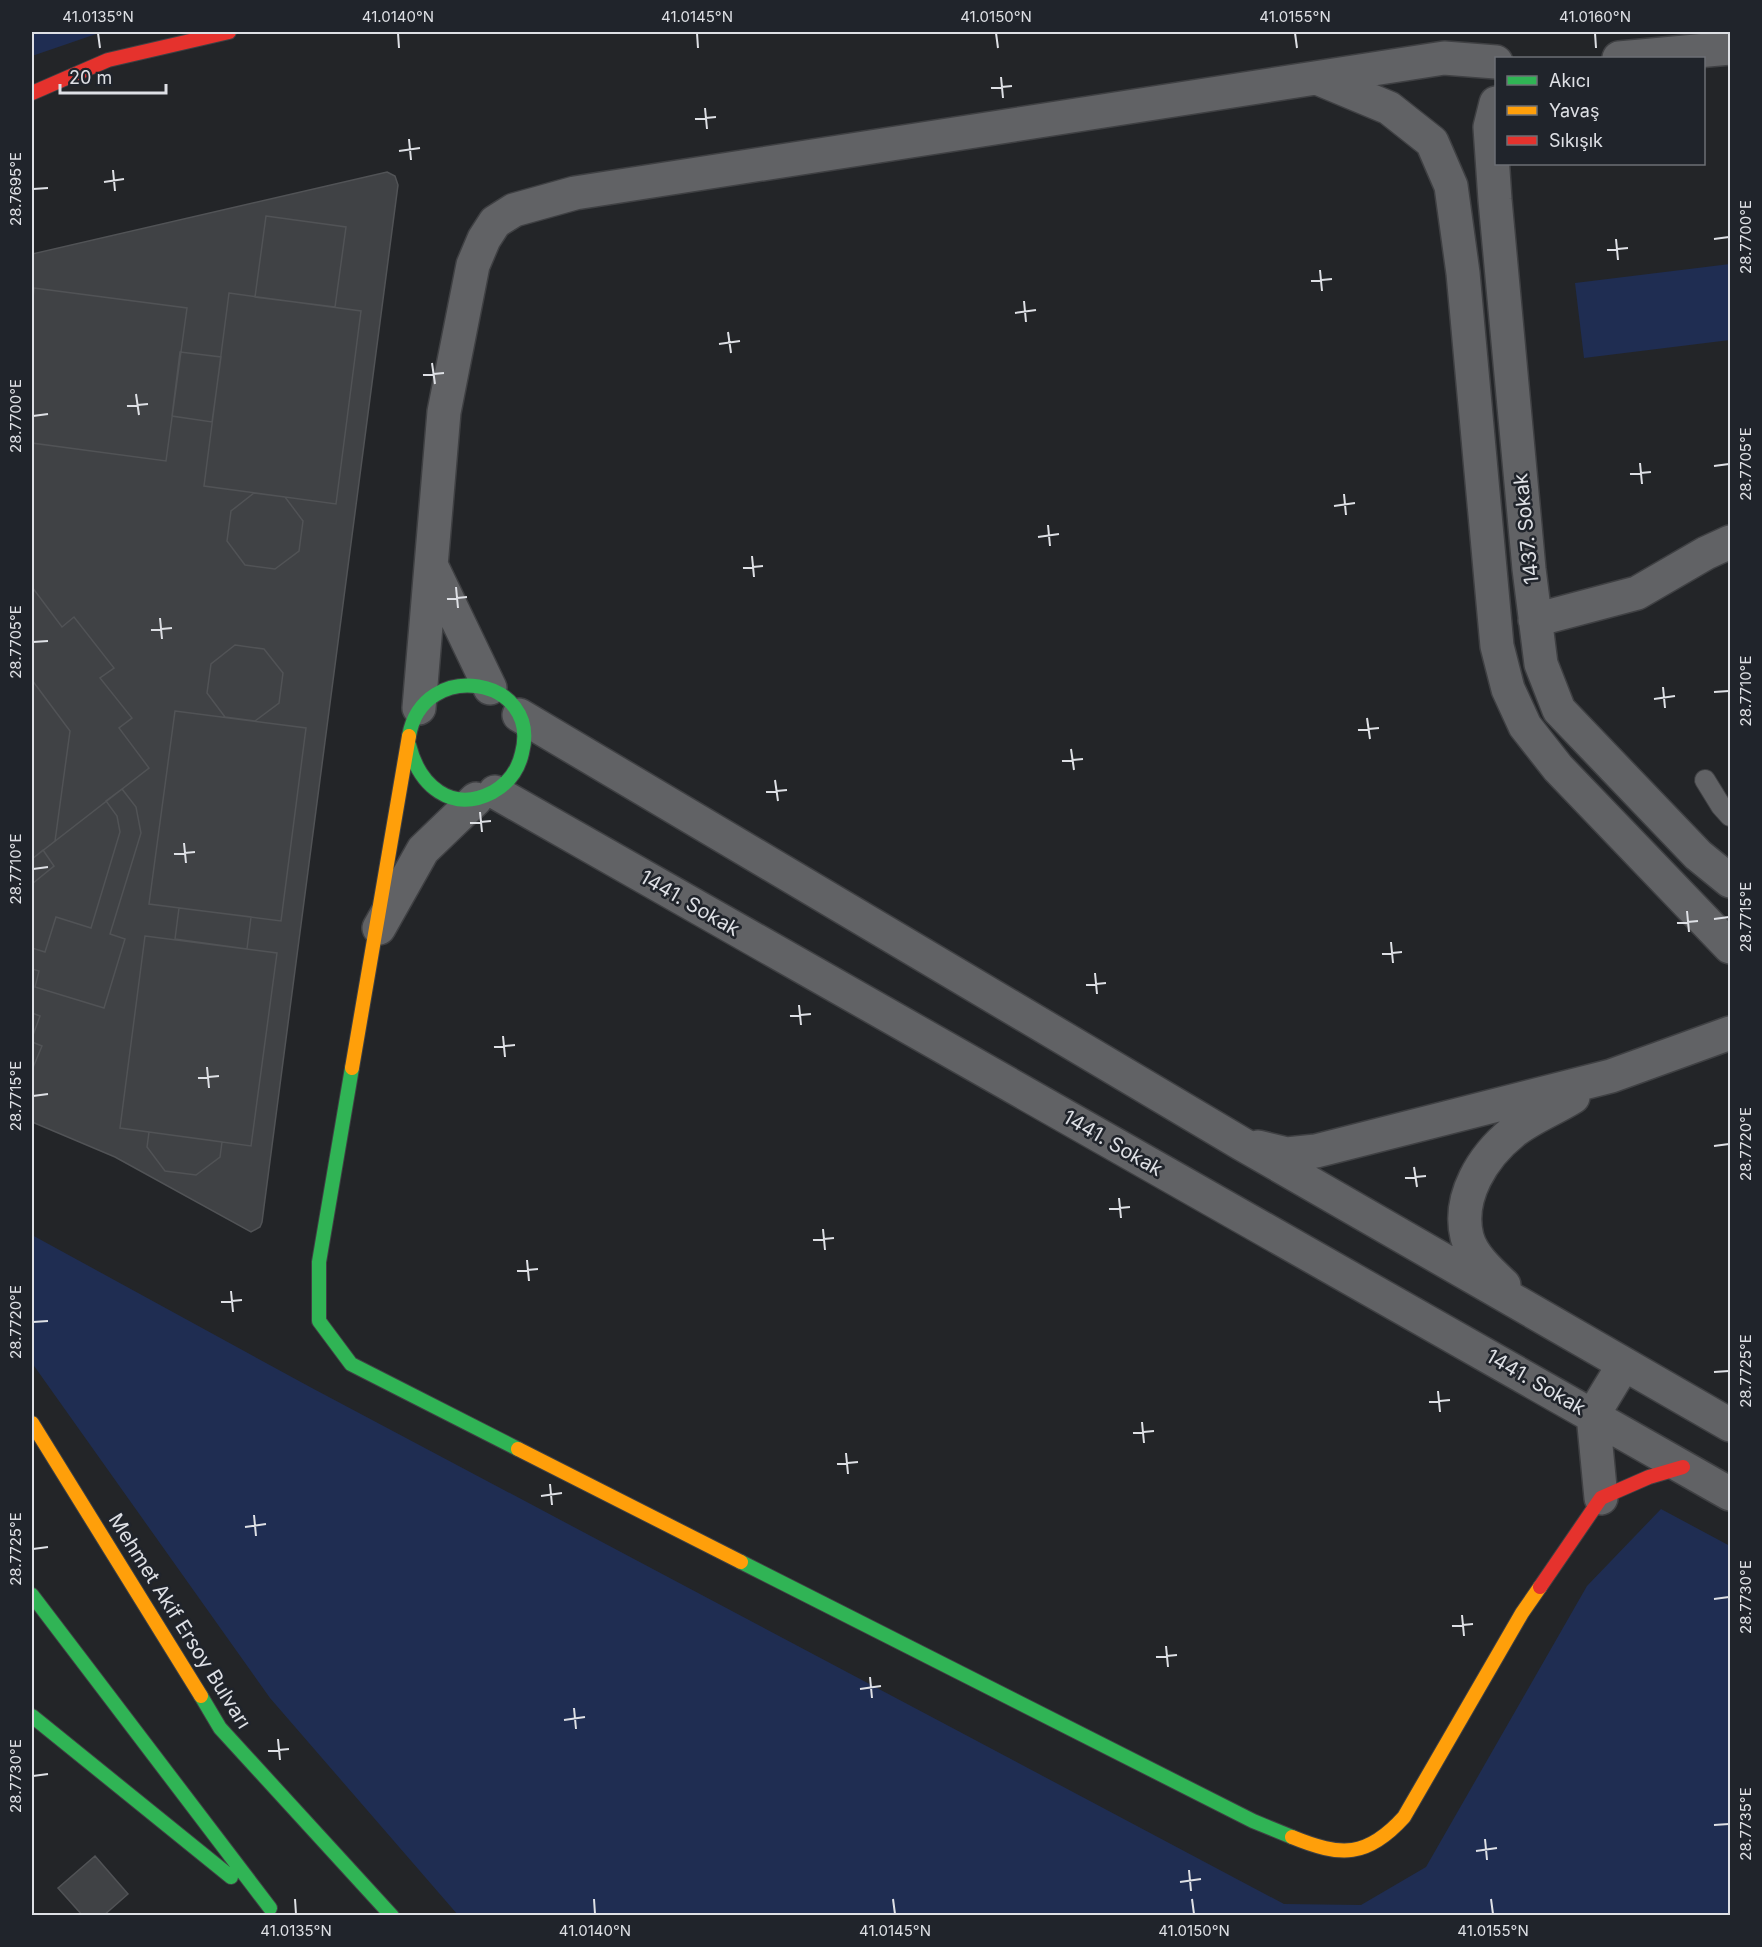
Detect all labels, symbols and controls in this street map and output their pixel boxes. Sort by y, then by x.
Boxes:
text: 41.0135°N [62,7,134,26]
text: 41.0140°N [362,7,434,26]
text: 41.0145°N [661,7,733,26]
text: 41.0150°N [960,7,1032,26]
text: 41.0155°N [1259,7,1331,26]
text: 41.0160°N [1559,7,1631,26]
scale bar [60,57,166,95]
legend [1495,57,1705,165]
text: 20 m [69,67,112,88]
text: Akıcı [1549,70,1590,91]
text: Yavaş [1549,100,1599,121]
text: Sıkışık [1549,130,1603,151]
text: 28.7695°E [6,152,25,226]
text: 28.7700°E [1736,200,1755,274]
text: 28.7700°E [6,379,25,453]
text: 28.7705°E [1736,427,1755,501]
street label: 1437. Sokak [1508,472,1544,586]
text: 28.7705°E [6,605,25,679]
text: 28.7710°E [1736,656,1755,726]
text: 28.7710°E [6,834,25,904]
street label: 1441. Sokak [636,865,744,941]
text: 28.7715°E [1736,882,1755,952]
text: 28.7715°E [6,1061,25,1131]
street label: 1441. Sokak [1059,1105,1167,1181]
text: 28.7720°E [1736,1107,1755,1181]
text: 28.7720°E [6,1285,25,1359]
text: 28.7725°E [1736,1334,1755,1408]
street label: 1441. Sokak [1482,1344,1590,1420]
street label: Mehmet Akif Ersoy Bulvarı [104,1509,256,1733]
text: 28.7725°E [6,1512,25,1586]
text: 28.7730°E [1736,1560,1755,1634]
text: 28.7730°E [6,1739,25,1813]
text: 28.7735°E [1736,1787,1755,1861]
text: 41.0135°N [260,1921,332,1940]
text: 41.0140°N [559,1921,631,1940]
text: 41.0145°N [859,1921,931,1940]
text: 41.0150°N [1158,1921,1230,1940]
text: 41.0155°N [1457,1921,1529,1940]

